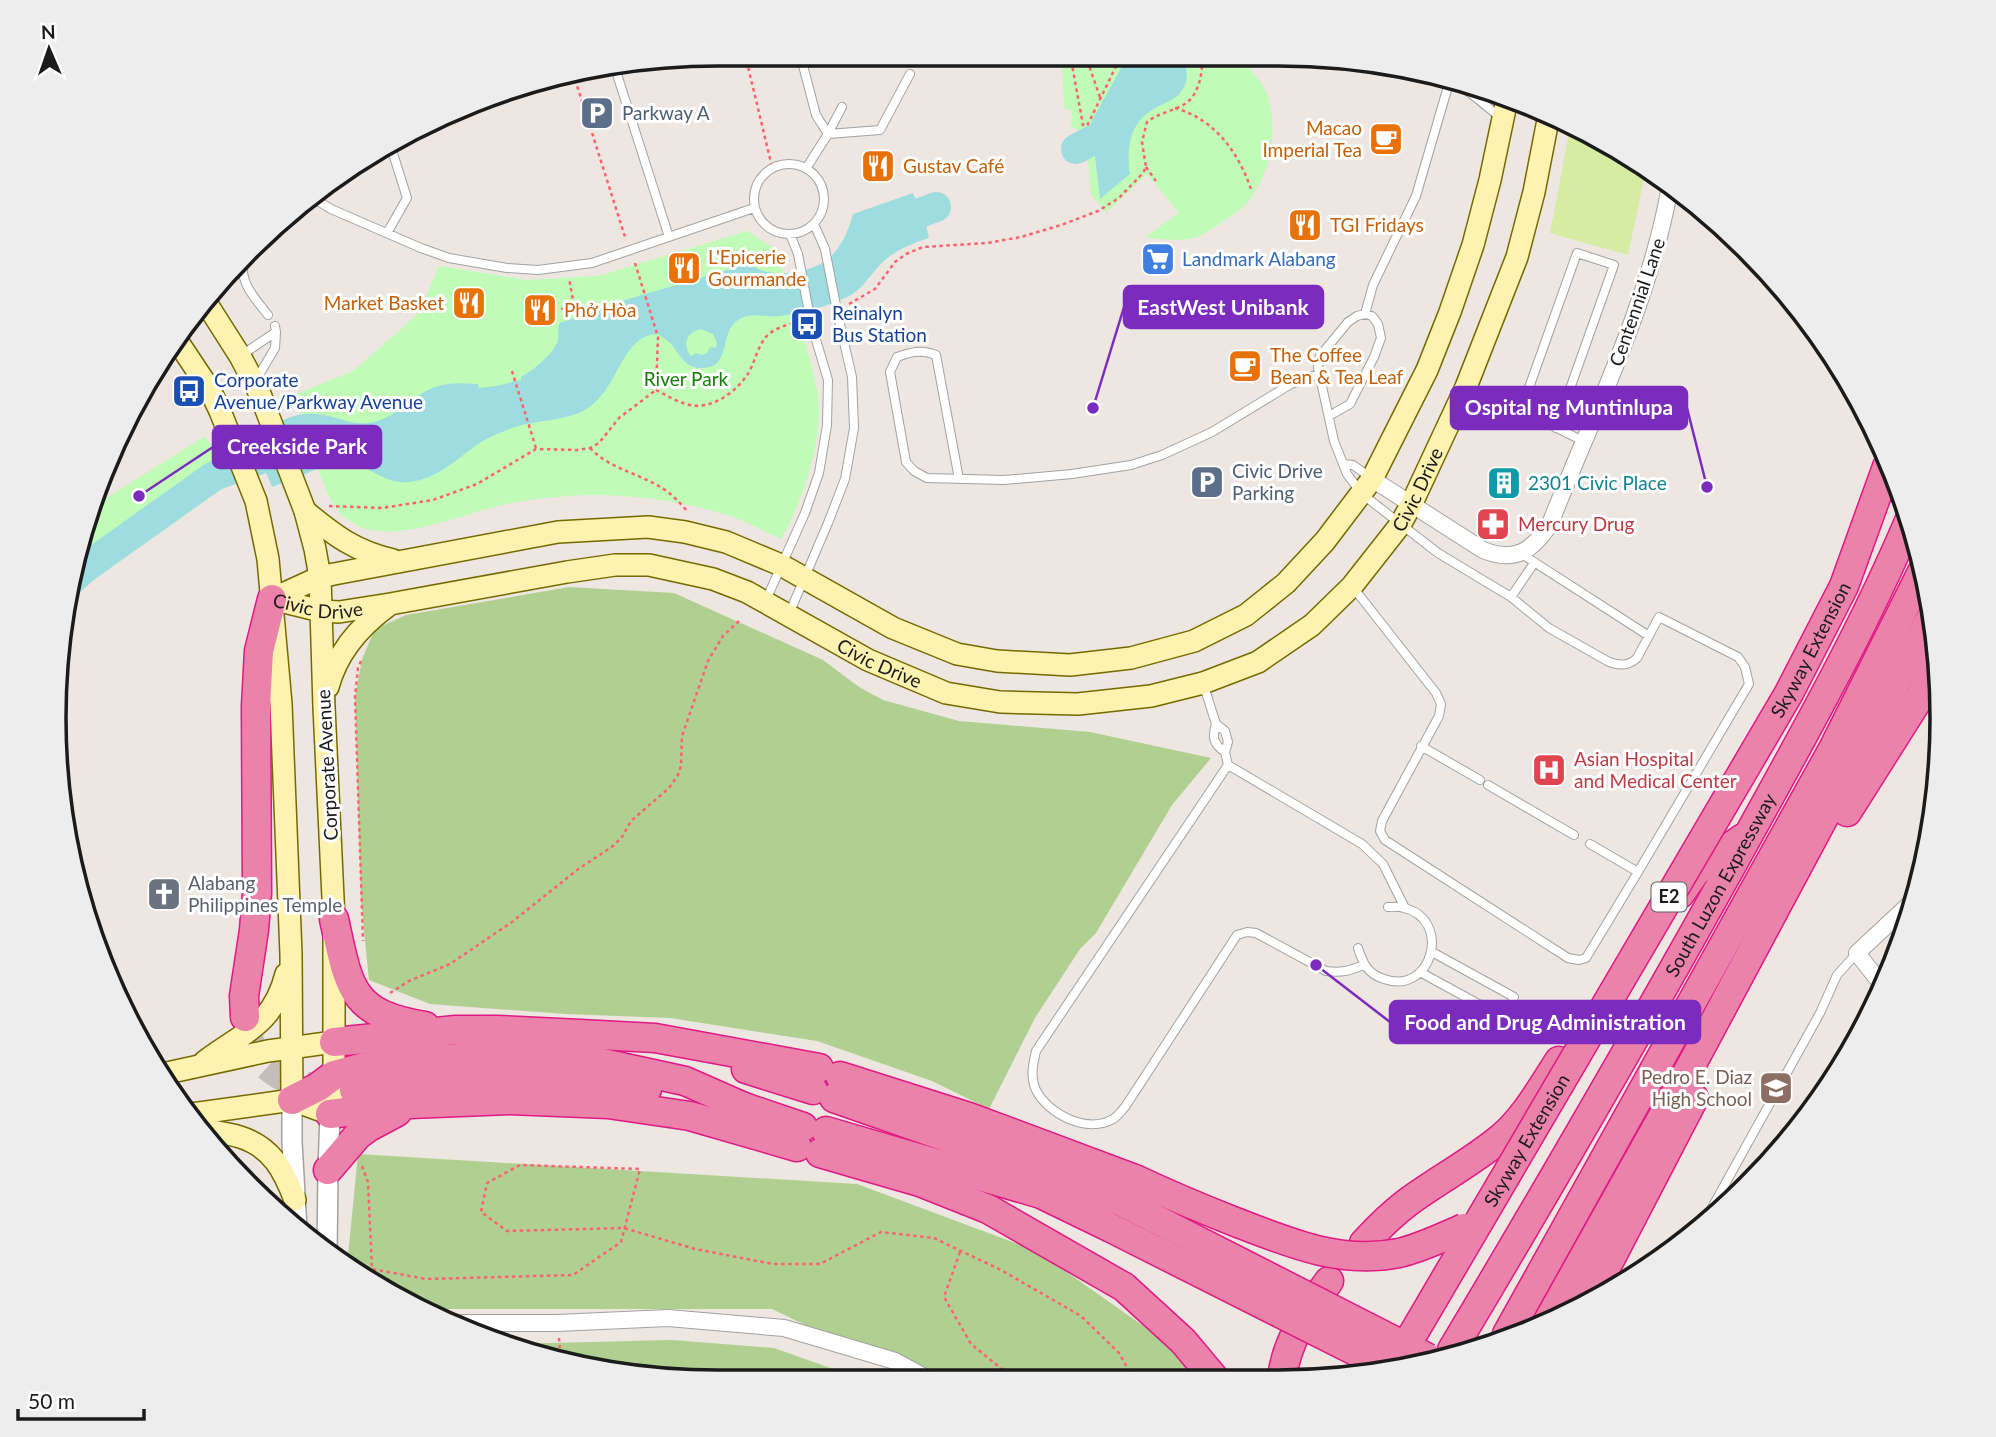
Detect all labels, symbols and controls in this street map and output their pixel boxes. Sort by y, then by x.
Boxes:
north arrow [14,14,84,84]
text: N [41,20,56,43]
parking icon: Parkway A [578,94,616,132]
place label: Parkway A [622,101,710,124]
place label: Macao Imperial Tea [1262,116,1362,161]
cafe icon: Macao Imperial Tea [1367,120,1405,158]
restaurant icon: Gustav Café [859,147,897,185]
place label: Gustav Café [903,154,1004,177]
restaurant icon: TGI Fridays [1286,206,1324,244]
place label: TGI Fridays [1330,213,1424,236]
street label: Centennial Lane [1604,235,1669,369]
supermarket icon: Landmark Alabang [1139,240,1177,278]
place label: L'Epicerie Gourmande [708,245,806,290]
place label: Landmark Alabang [1182,247,1336,270]
restaurant icon: L'Epicerie Gourmande [665,249,703,287]
restaurant icon: Market Basket [450,284,488,322]
callout: EastWest Unibank [1124,286,1323,328]
place label: Market Basket [324,291,444,314]
restaurant icon: Phở Hòa [521,291,559,329]
text: EastWest Unibank [1137,294,1310,319]
place label: Phở Hòa [564,298,636,321]
place label: Reinalyn Bus Station [832,301,927,346]
bus stop icon: Reinalyn Bus Station [788,305,826,343]
place label: The Coffee Bean & Tea Leaf [1270,343,1404,388]
cafe icon: The Coffee Bean & Tea Leaf [1226,347,1264,385]
park label: River Park [644,367,729,390]
place label: Corporate Avenue/Parkway Avenue [214,368,423,413]
bus stop icon: Corporate Avenue/Parkway Avenue [170,372,208,410]
callout: Ospital ng Muntinlupa [1451,387,1687,429]
text: Ospital ng Muntinlupa [1465,394,1673,419]
callout: Creekside Park [213,426,381,468]
text: Creekside Park [227,433,368,458]
street label: Civic Drive [1387,444,1447,536]
place label: Civic Drive Parking [1232,459,1323,504]
parking icon: Civic Drive Parking [1188,463,1226,501]
building icon: 2301 Civic Place [1485,464,1523,502]
place label: 2301 Civic Place [1528,471,1667,494]
pharmacy icon: Mercury Drug [1474,505,1512,543]
place label: Mercury Drug [1518,512,1634,535]
street label: Skyway Extension [1765,578,1855,721]
street label: Civic Drive [271,588,364,623]
street label: Civic Drive [833,633,925,692]
street label: Corporate Avenue [311,689,342,841]
place label: Asian Hospital and Medical Center [1574,747,1737,792]
hospital icon: Asian Hospital and Medical Center [1530,751,1568,789]
street label: South Luzon Expressway [1660,789,1780,981]
place label: Alabang Philippines Temple [188,871,342,916]
church icon: Alabang Philippines Temple [145,875,183,913]
road number: E2 [1652,882,1686,912]
callout: Food and Drug Administration [1390,1001,1700,1043]
text: Food and Drug Administration [1404,1009,1686,1034]
place label: Pedro E. Diaz High School [1641,1065,1752,1110]
school or university icon: Pedro E. Diaz High School [1757,1069,1795,1107]
street label: Skyway Extension [1478,1070,1574,1211]
scale bar [18,1378,144,1422]
text: 50 m [28,1388,75,1413]

